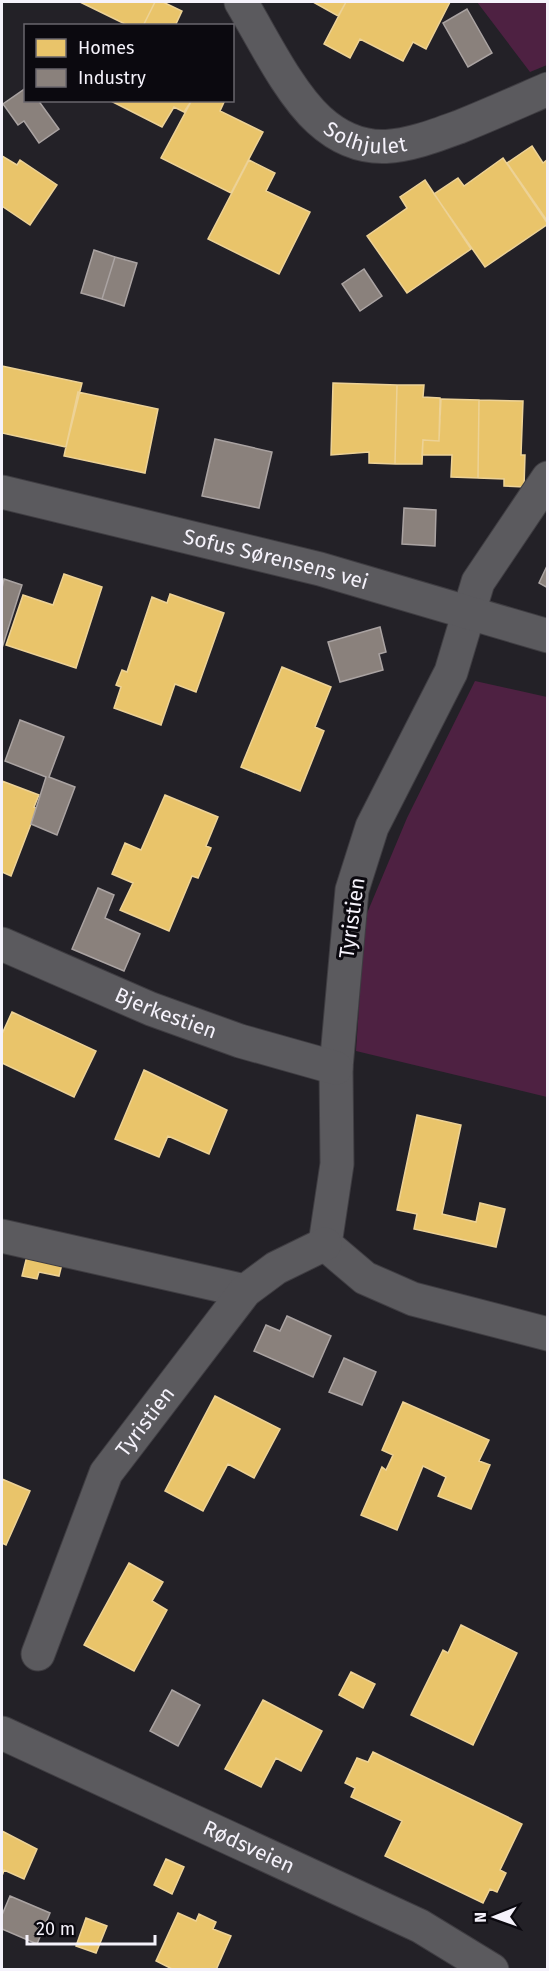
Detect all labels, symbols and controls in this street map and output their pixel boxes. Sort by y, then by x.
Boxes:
legend [24,24,234,102]
text: Homes [78,37,134,59]
text: Industry [78,67,146,89]
street label: Solhjulet [319,116,409,160]
street label: Sofus Sørensens vei [181,523,371,596]
street label: Tyristien [333,876,371,960]
street label: Bjerkestien [111,982,220,1045]
street label: Tyristien [110,1381,180,1462]
street label: Rødsveien [199,1815,299,1879]
north arrow [465,1887,525,1947]
scale bar [27,1908,154,1946]
text: N [471,1912,490,1923]
text: 20 m [36,1918,75,1940]

